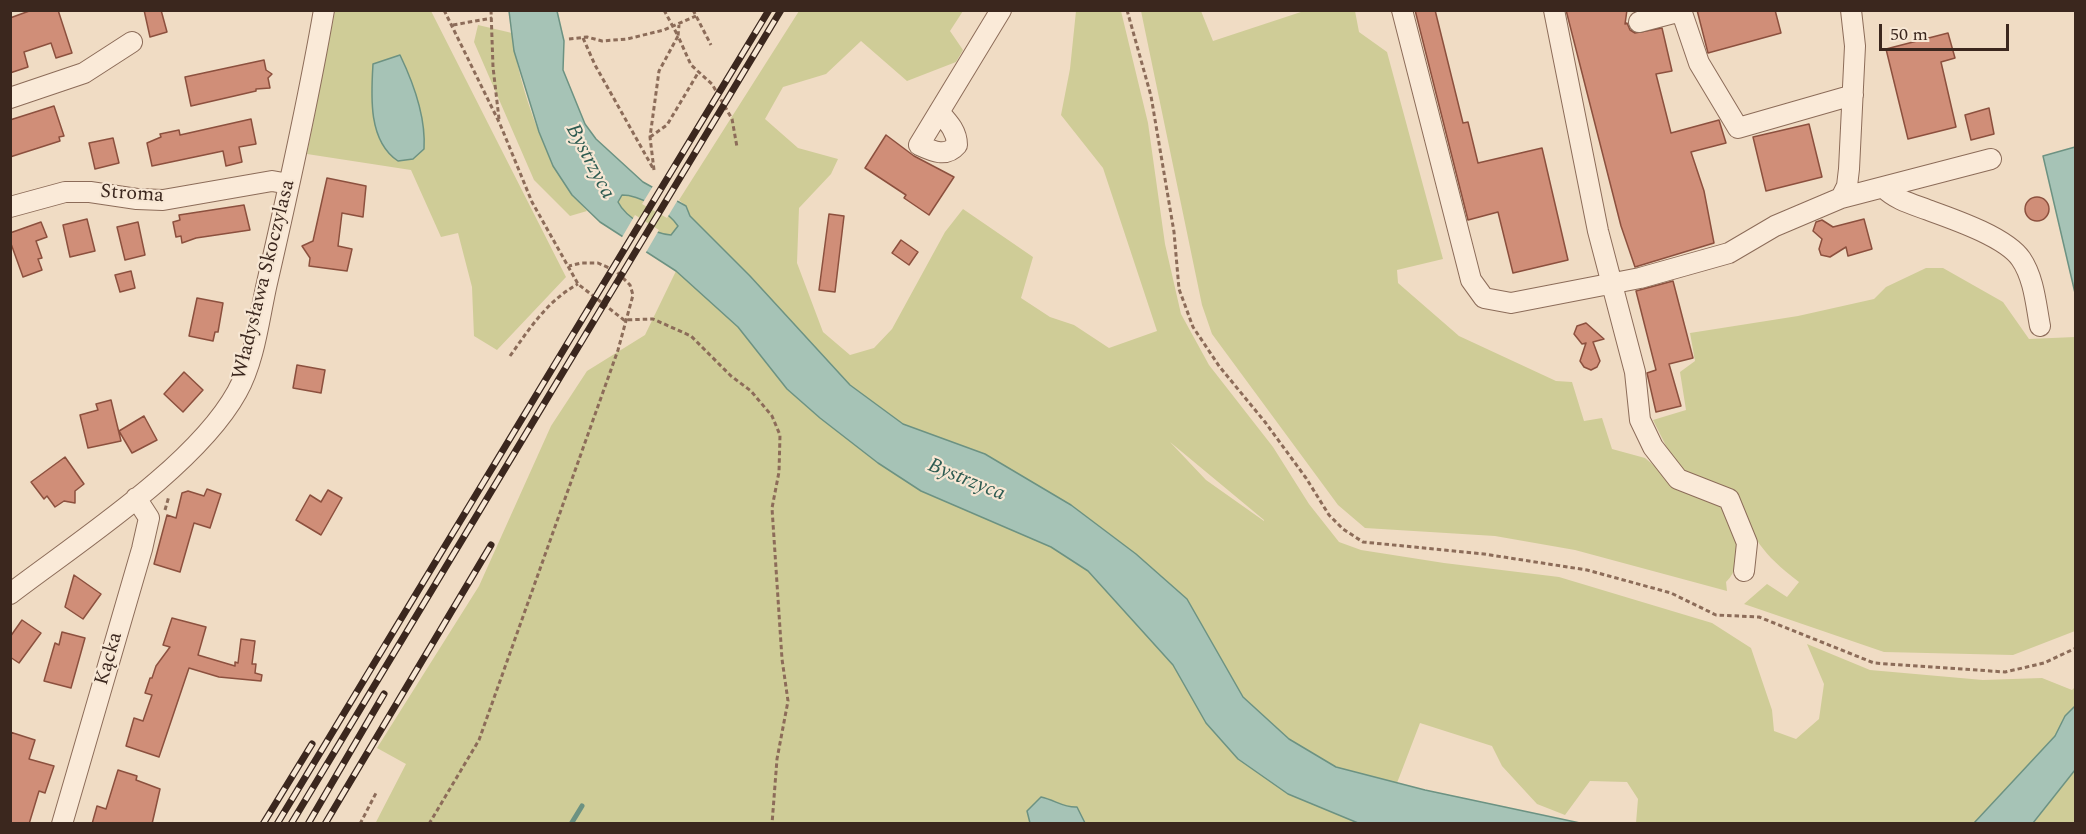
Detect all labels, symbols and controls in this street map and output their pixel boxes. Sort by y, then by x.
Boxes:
scale bar [1882,12,2012,50]
text: 50 m [1890,21,1928,48]
water label: Bystrzyca [559,120,619,204]
street label: Władysława Skoczylasa [229,177,301,383]
street label: Stroma [99,181,165,209]
water label: Bystrzyca [924,454,1008,508]
street label: Kącka [91,630,129,688]

